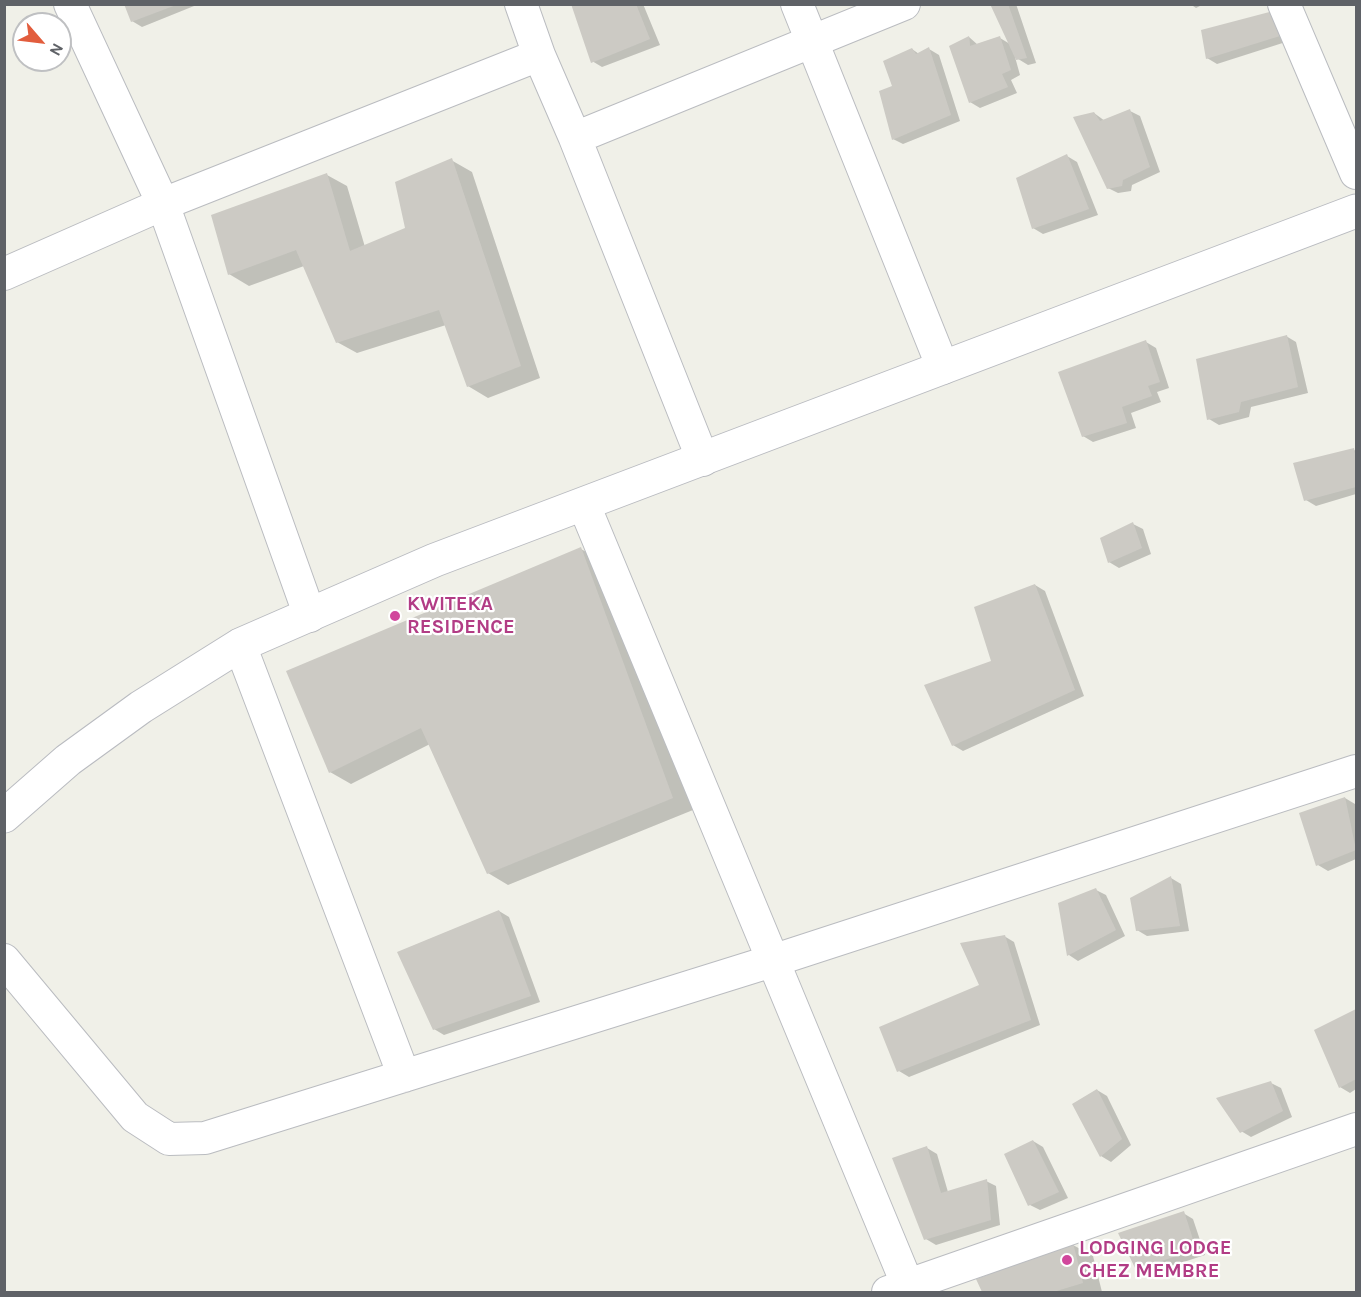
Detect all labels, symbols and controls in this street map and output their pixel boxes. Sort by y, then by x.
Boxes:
north arrow [12,12,72,72]
text: N [45,40,68,59]
place label: KWITEKA RESIDENCE [407,592,515,639]
marker: KWITEKA RESIDENCE [388,609,402,623]
place label: LODGING LODGE CHEZ MEMBRE [1079,1236,1231,1283]
marker: LODGING LODGE CHEZ MEMBRE [1060,1253,1074,1267]

